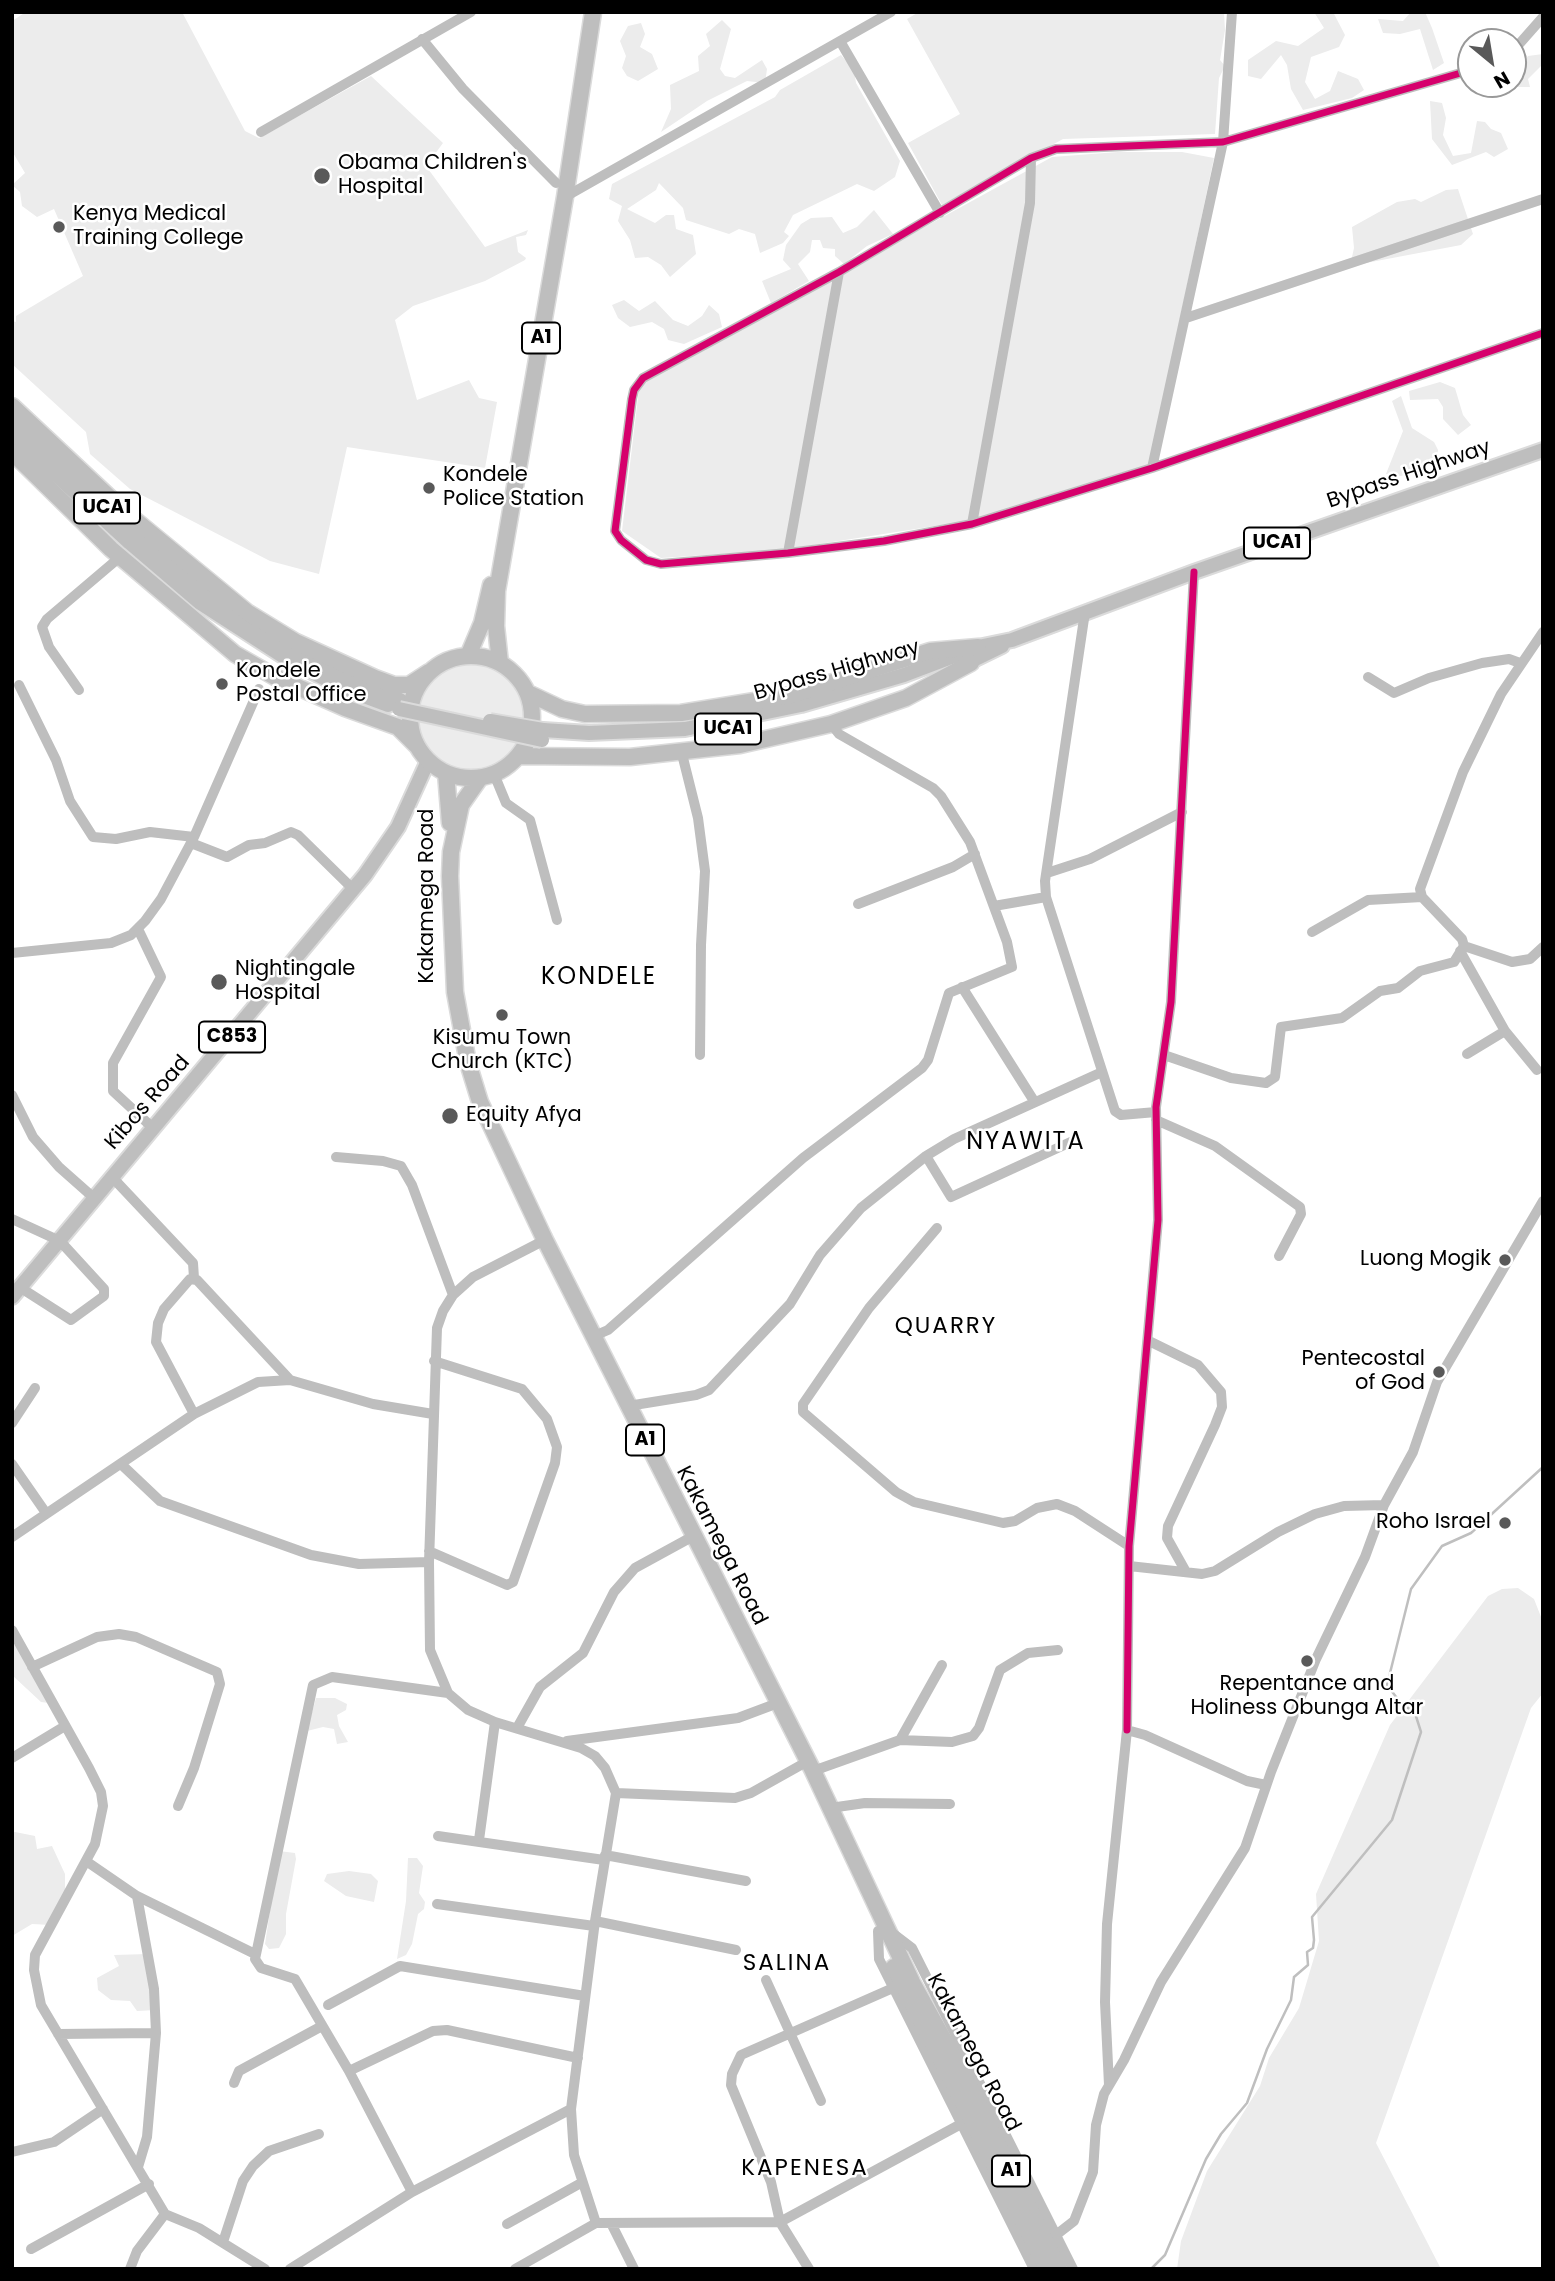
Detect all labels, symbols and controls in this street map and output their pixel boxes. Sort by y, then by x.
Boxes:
north arrow [1457,28,1527,98]
text: N [1489,65,1515,95]
place label: Obama Children's Hospital [338,151,527,201]
marker: Obama Children's Hospital [312,166,332,186]
place label: Kenya Medical Training College [73,202,244,252]
marker: Kenya Medical Training College [51,219,67,235]
road number: A1 [522,322,560,354]
street label: Bypass Highway [1324,435,1494,515]
place label: Kondele Police Station [443,463,584,513]
marker: Kondele Police Station [421,480,437,496]
road number: UCA1 [74,492,140,524]
road number: UCA1 [1244,528,1310,558]
street label: Bypass Highway [751,635,923,707]
place label: Kondele Postal Office [236,659,366,709]
marker: Kondele Postal Office [214,676,230,692]
road number: UCA1 [695,714,761,744]
street label: Kakamega Road [415,808,441,984]
place label: Nightingale Hospital [235,957,355,1007]
district label: KONDELE [542,964,656,992]
marker: Nightingale Hospital [209,972,229,992]
marker: Kisumu Town Church (KTC) [494,1007,510,1023]
road number: C853 [199,1021,265,1052]
place label: Kisumu Town Church (KTC) [431,1026,573,1076]
street label: Kibos Road [100,1051,196,1155]
place label: Equity Afya [466,1103,582,1129]
marker: Equity Afya [440,1106,460,1126]
district label: NYAWITA [967,1129,1085,1157]
place label: Luong Mogik [1360,1247,1491,1273]
marker: Luong Mogik [1497,1252,1513,1268]
district label: QUARRY [895,1313,997,1341]
place label: Pentecostal of God [1302,1347,1425,1397]
marker: Pentecostal of God [1431,1364,1447,1380]
road number: A1 [626,1424,664,1456]
street label: Kakamega Road [670,1462,772,1630]
place label: Roho Israel [1376,1510,1491,1536]
marker: Roho Israel [1497,1515,1513,1531]
marker: Repentance and Holiness Obunga Altar [1299,1653,1315,1669]
place label: Repentance and Holiness Obunga Altar [1191,1672,1423,1722]
district label: SALINA [744,1950,830,1978]
street label: Kakamega Road [921,1970,1025,2136]
district label: KAPENESA [742,2155,868,2183]
road number: A1 [992,2156,1030,2186]

